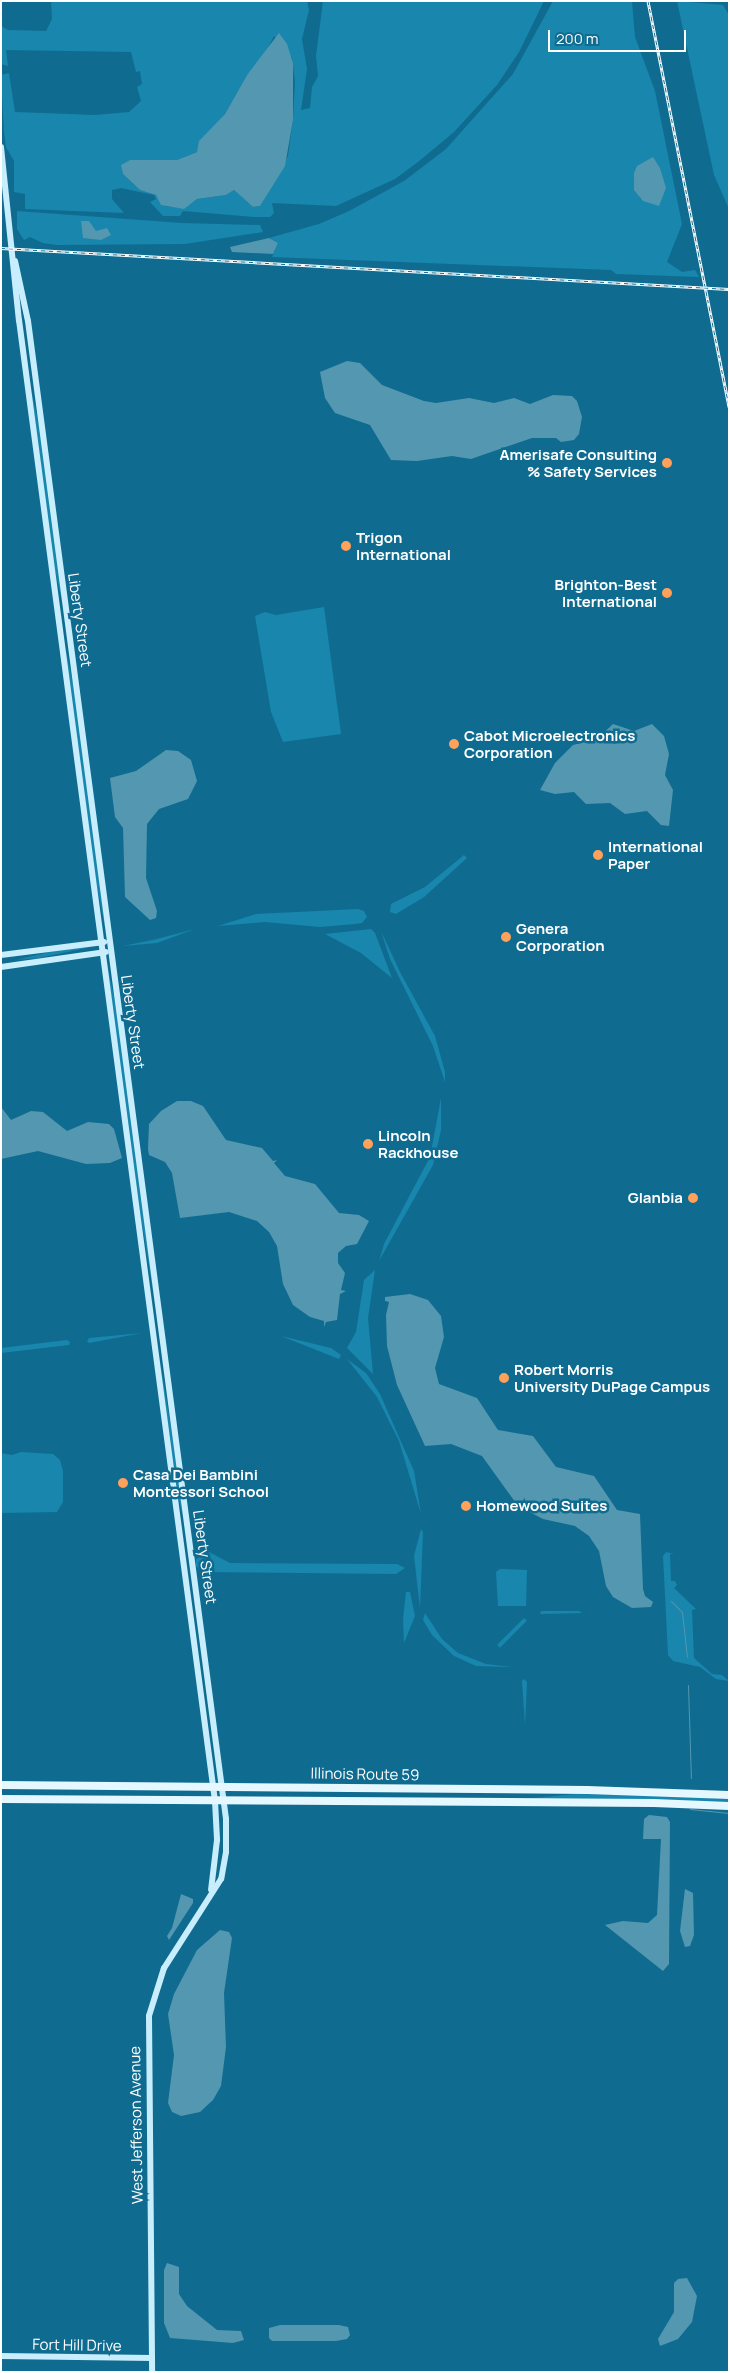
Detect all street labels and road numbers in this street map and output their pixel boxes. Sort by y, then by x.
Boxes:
street label: Liberty Street [64,572,96,668]
street label: Liberty Street [117,974,149,1070]
street label: Liberty Street [189,1509,221,1605]
street label: Illinois Route 59 [310,1764,420,1784]
street label: West Jefferson Avenue [126,2046,146,2204]
street label: Fort Hill Drive [32,2335,122,2355]

